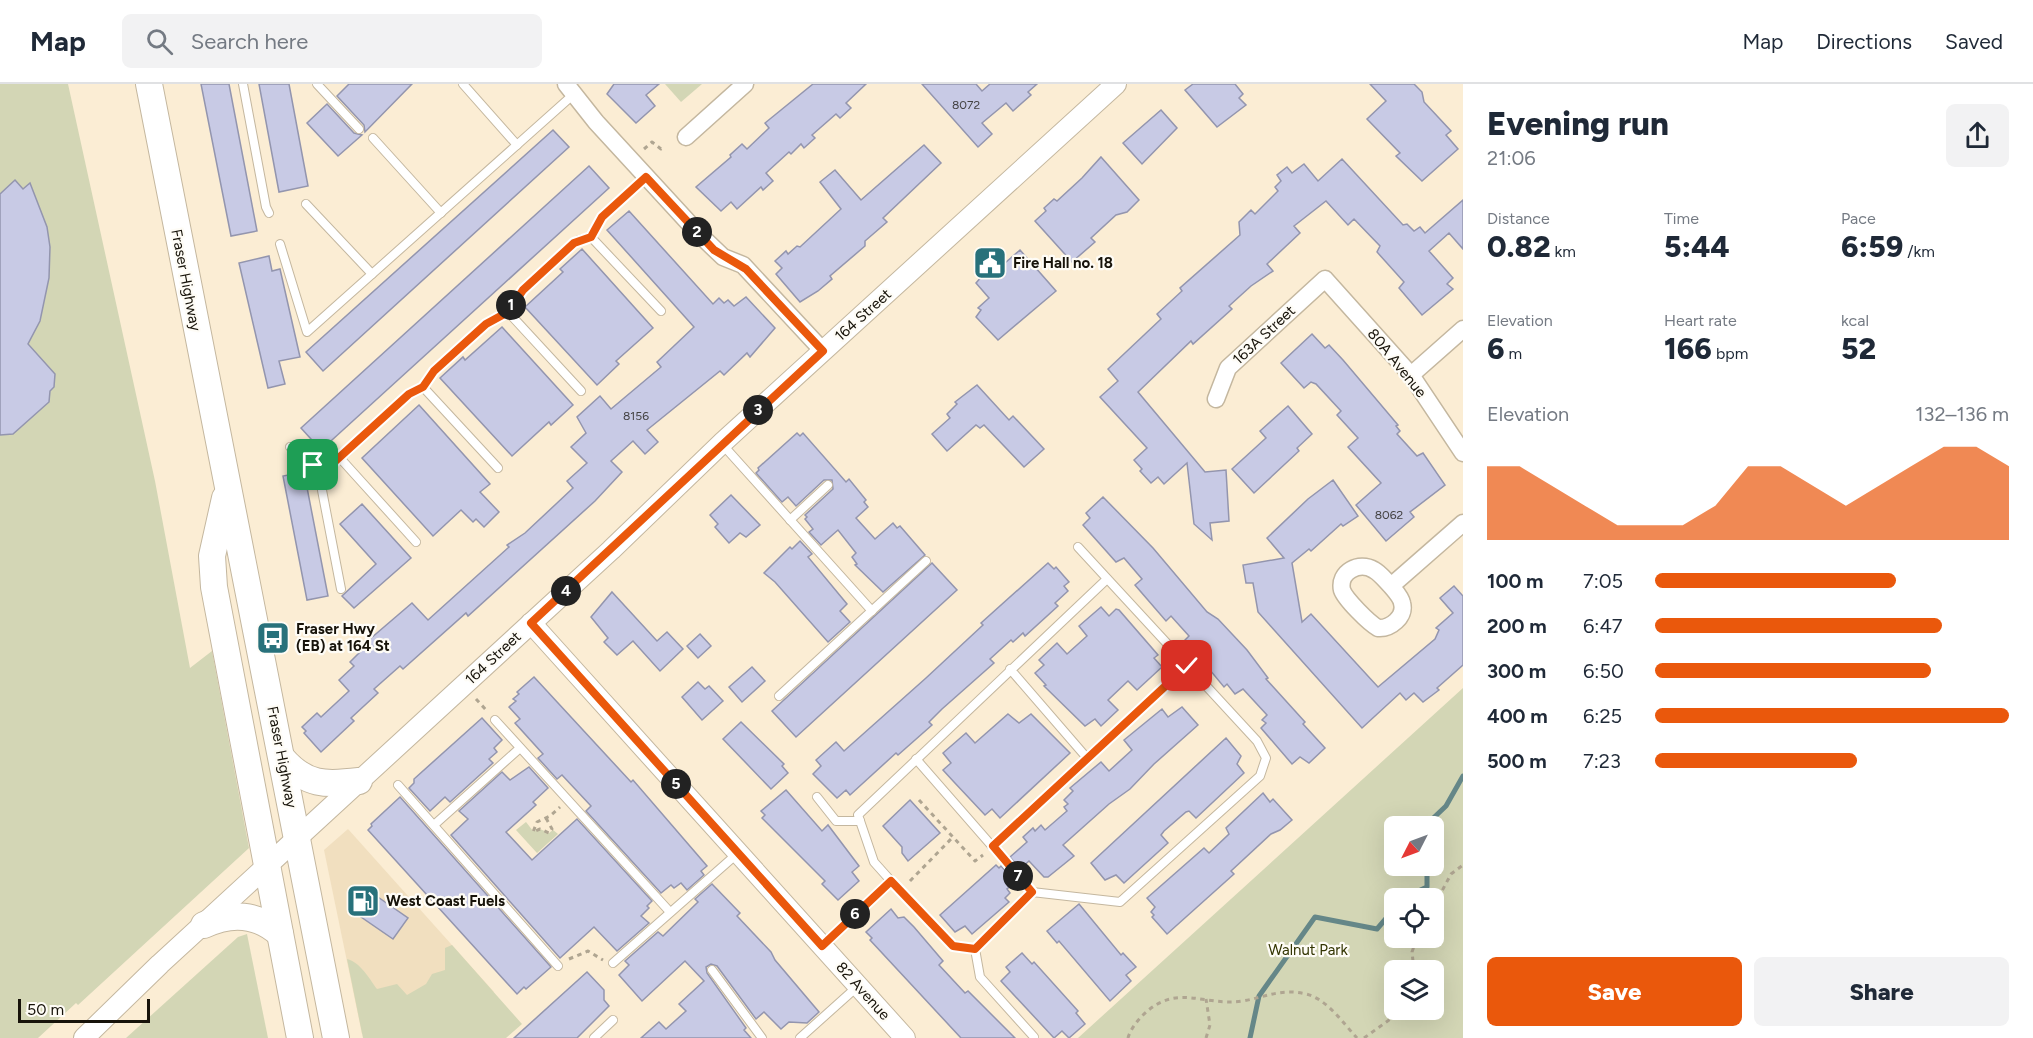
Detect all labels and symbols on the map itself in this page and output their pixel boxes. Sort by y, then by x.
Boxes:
house number: 8072 [952,98,980,112]
pin: 2 [682,217,712,247]
street label: Fraser Highway [167,227,205,333]
public building icon: Fire Hall no. 18 [972,245,1008,281]
place label: Fire Hall no. 18 [1013,254,1113,272]
street label: 164 Street [831,285,895,345]
pin: 1 [496,290,526,320]
street label: 163A Street [1229,301,1299,368]
street label: 80A Avenue [1364,325,1430,401]
pin: 3 [743,395,773,425]
house number: 8156 [623,409,649,423]
pin [287,439,338,490]
house number: 8062 [1375,508,1403,522]
pin: 4 [551,576,581,606]
bus stop icon: Fraser Hwy (EB) at 164 St [255,620,291,656]
place label: Fraser Hwy (EB) at 164 St [296,620,390,655]
street label: 164 Street [461,627,525,688]
pin [1161,640,1212,691]
street label: Fraser Highway [263,704,301,810]
pin: 5 [661,769,691,799]
north arrow [1384,816,1444,876]
pin: 7 [1003,861,1033,891]
fuel station icon: West Coast Fuels [345,883,381,919]
place label: West Coast Fuels [386,892,505,910]
pin: 6 [840,899,870,929]
park label: Walnut Park [1268,941,1348,959]
street label: 82 Avenue [832,958,894,1024]
scale bar [18,996,150,1024]

